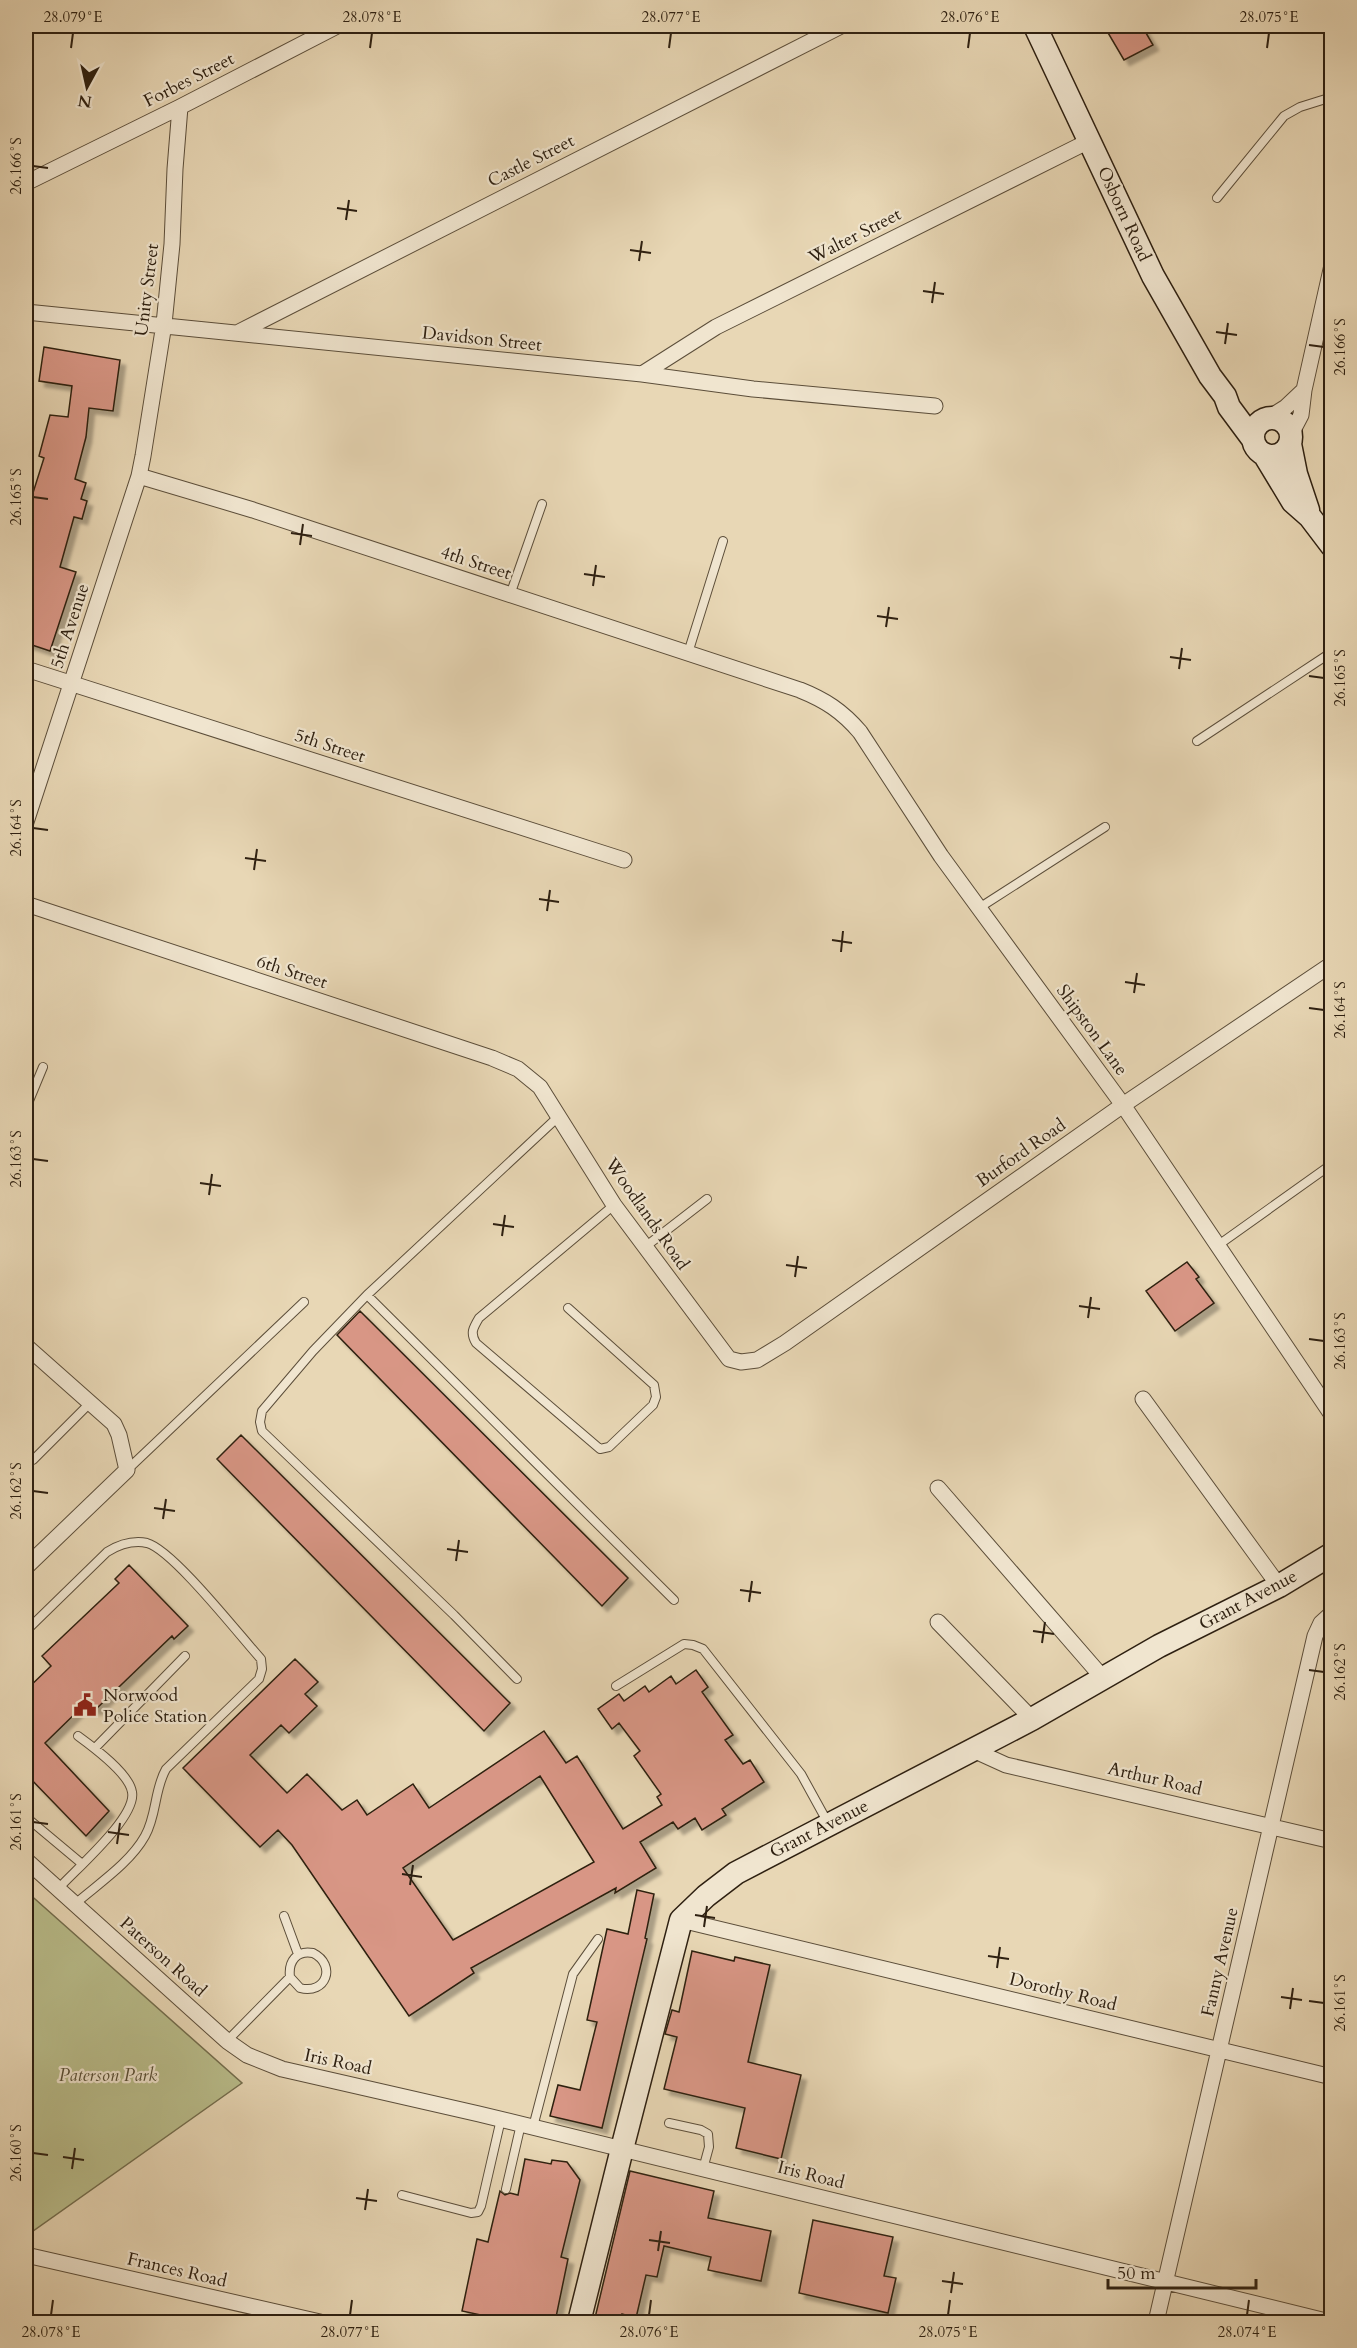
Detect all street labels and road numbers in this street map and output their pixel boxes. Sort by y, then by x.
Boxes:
street label: Forbes Street [139,46,239,114]
street label: Castle Street [483,128,579,194]
street label: Osborn Road [1091,162,1157,266]
street label: Walter Street [804,202,906,270]
street label: Unity Street [129,242,165,338]
street label: Davidson Street [421,320,543,358]
street label: 4th Street [437,540,515,586]
street label: 5th Avenue [45,580,95,672]
street label: 5th Street [291,723,369,769]
street label: 6th Street [253,949,331,995]
street label: Shipston Lane [1050,979,1134,1081]
street label: Burford Road [971,1113,1071,1193]
street label: Woodlands Road [598,1152,695,1275]
street label: Grant Avenue [1195,1564,1301,1636]
street label: Arthur Road [1106,1756,1205,1802]
street label: Grant Avenue [765,1793,873,1865]
street label: Fanny Avenue [1195,1905,1245,2019]
street label: Paterson Road [114,1911,212,2003]
street label: Dorothy Road [1007,1967,1120,2018]
street label: Iris Road [302,2043,374,2081]
street label: Iris Road [775,2155,848,2195]
street label: Frances Road [125,2246,230,2294]

